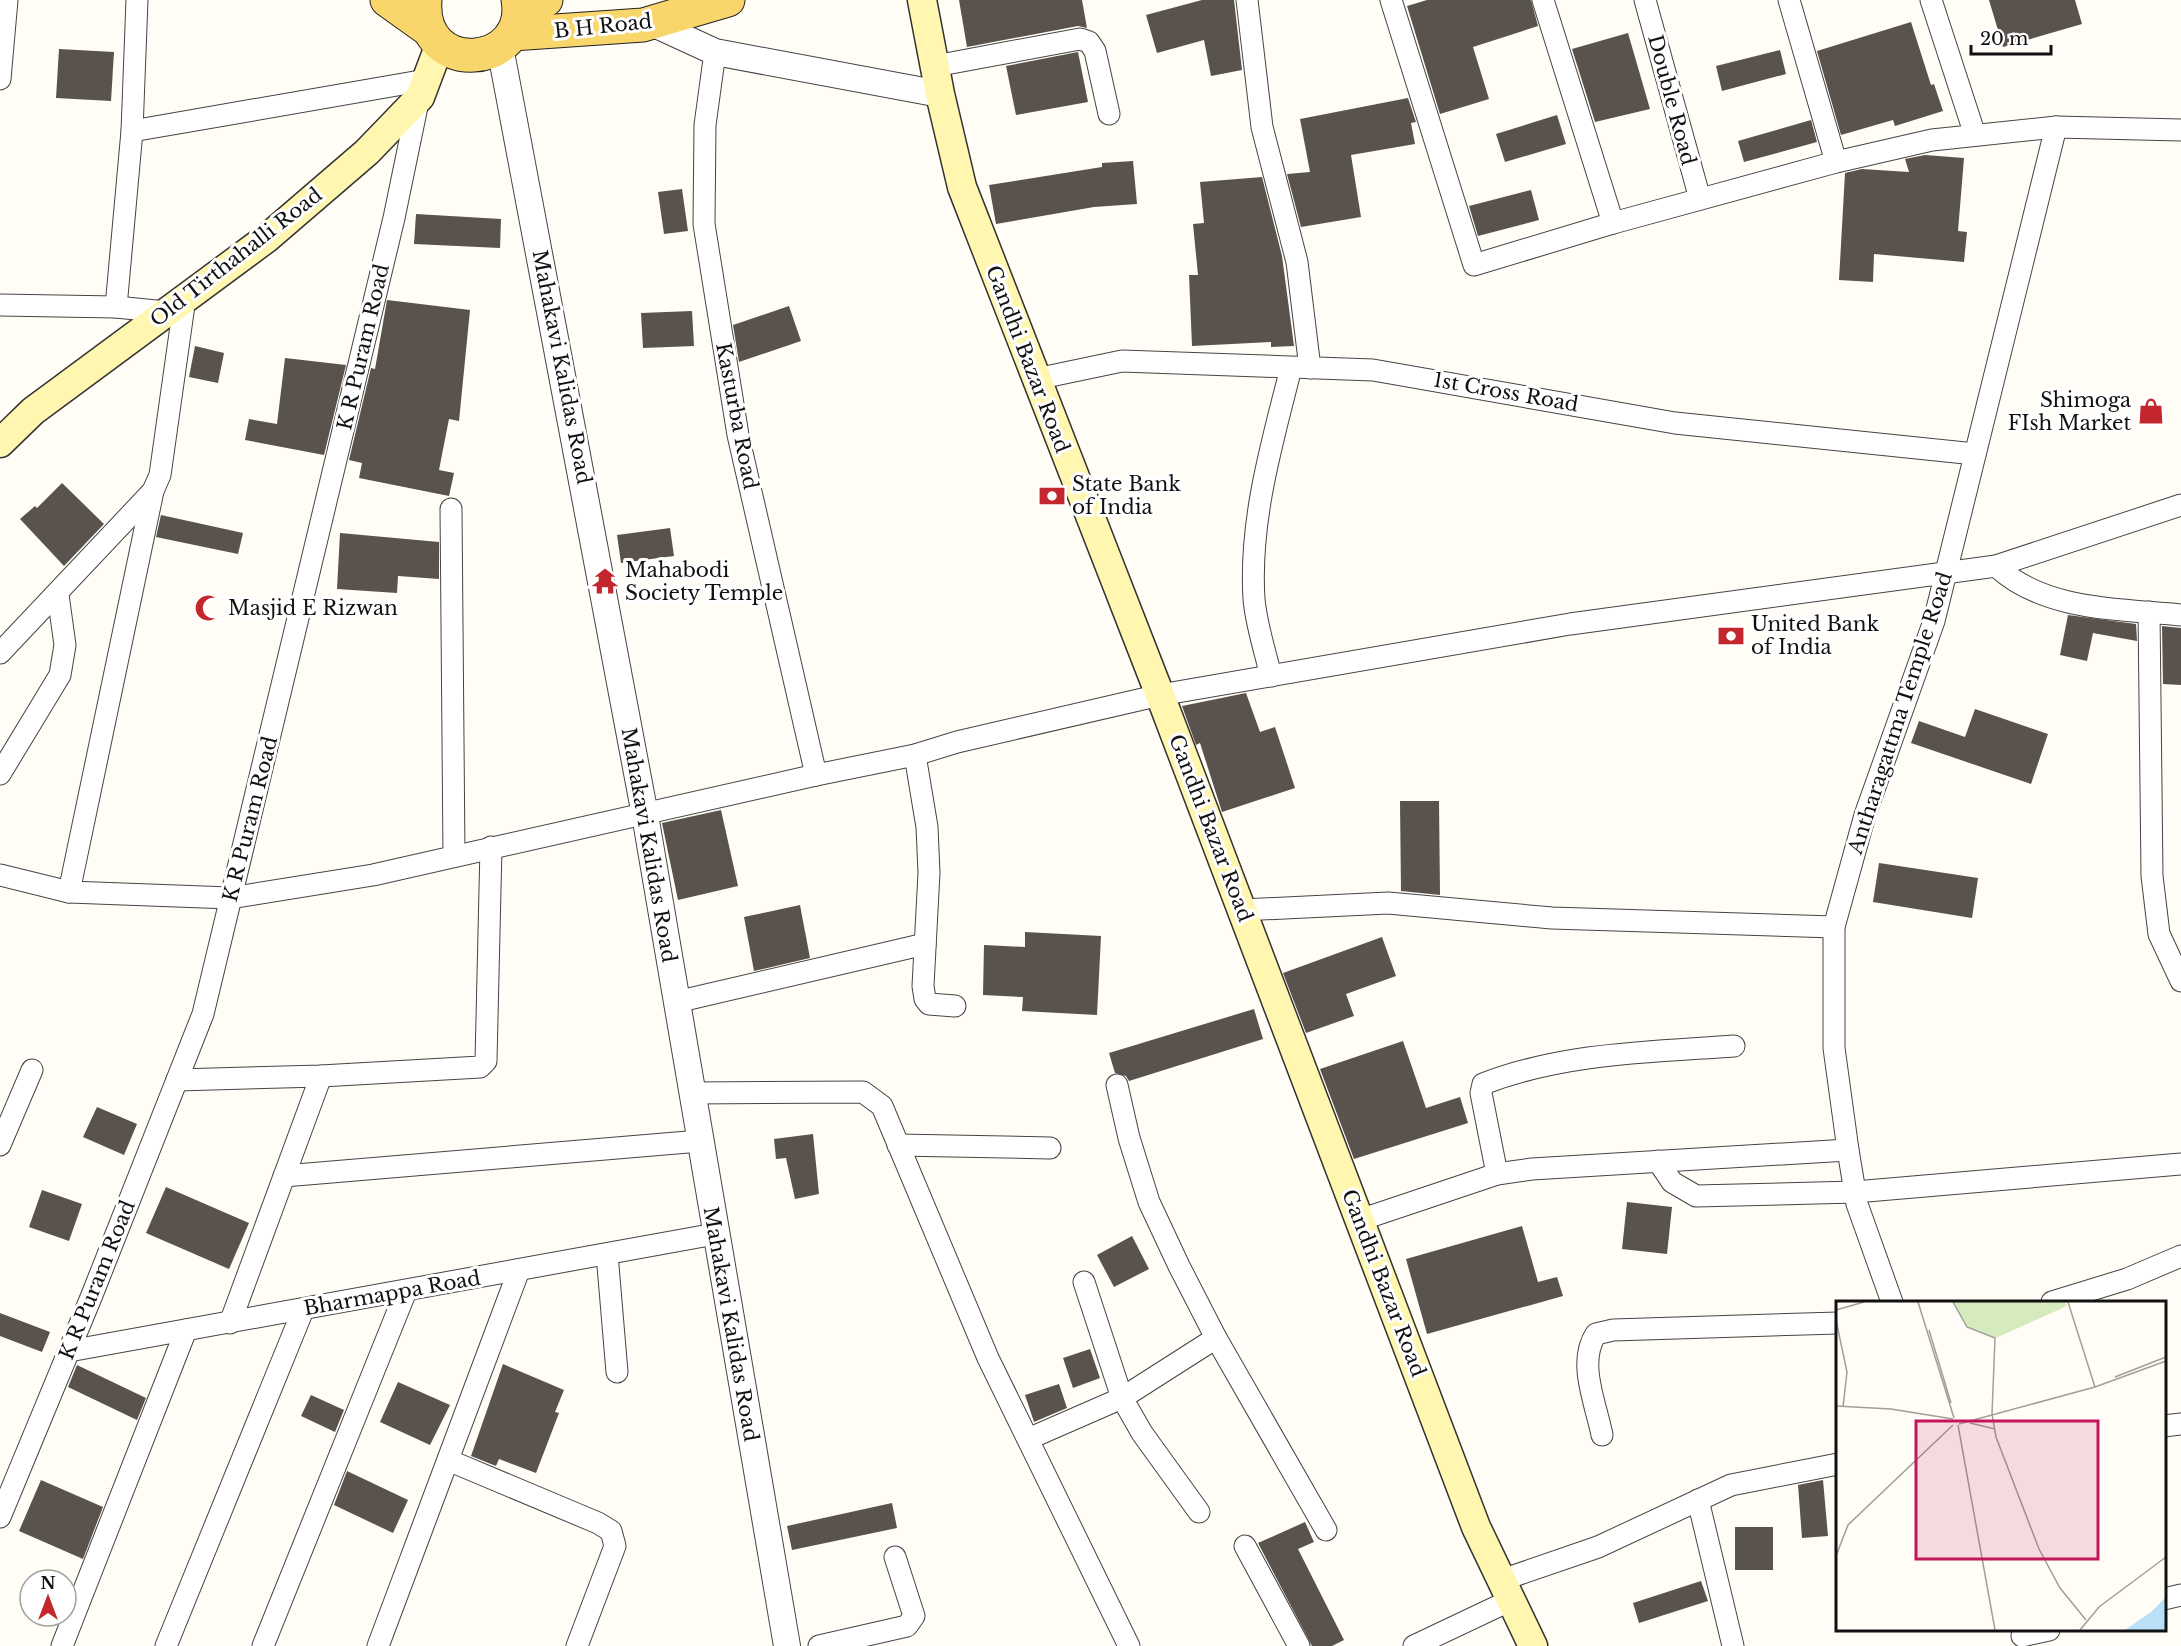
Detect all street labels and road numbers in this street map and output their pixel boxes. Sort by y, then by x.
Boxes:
street label: B H Road [553,9,653,43]
street label: Double Road [1643,32,1701,168]
street label: Old Tirthahalli Road [145,182,327,332]
street label: Mahakavi Kalidas Road [528,248,596,486]
street label: K R Puram Road [332,262,394,432]
street label: Gandhi Bazar Road [981,262,1075,456]
street label: Kasturba Road [711,341,763,491]
street label: 1st Cross Road [1432,367,1580,417]
street label: Antharagattma Temple Road [1843,569,1957,858]
street label: Mahakavi Kalidas Road [617,726,681,964]
street label: Gandhi Bazar Road [1164,731,1258,925]
street label: K R Puram Road [218,734,282,904]
street label: Gandhi Bazar Road [1337,1186,1431,1380]
street label: K R Puram Road [54,1197,140,1363]
street label: Mahakavi Kalidas Road [699,1205,763,1443]
street label: Bharmappa Road [302,1266,482,1320]

